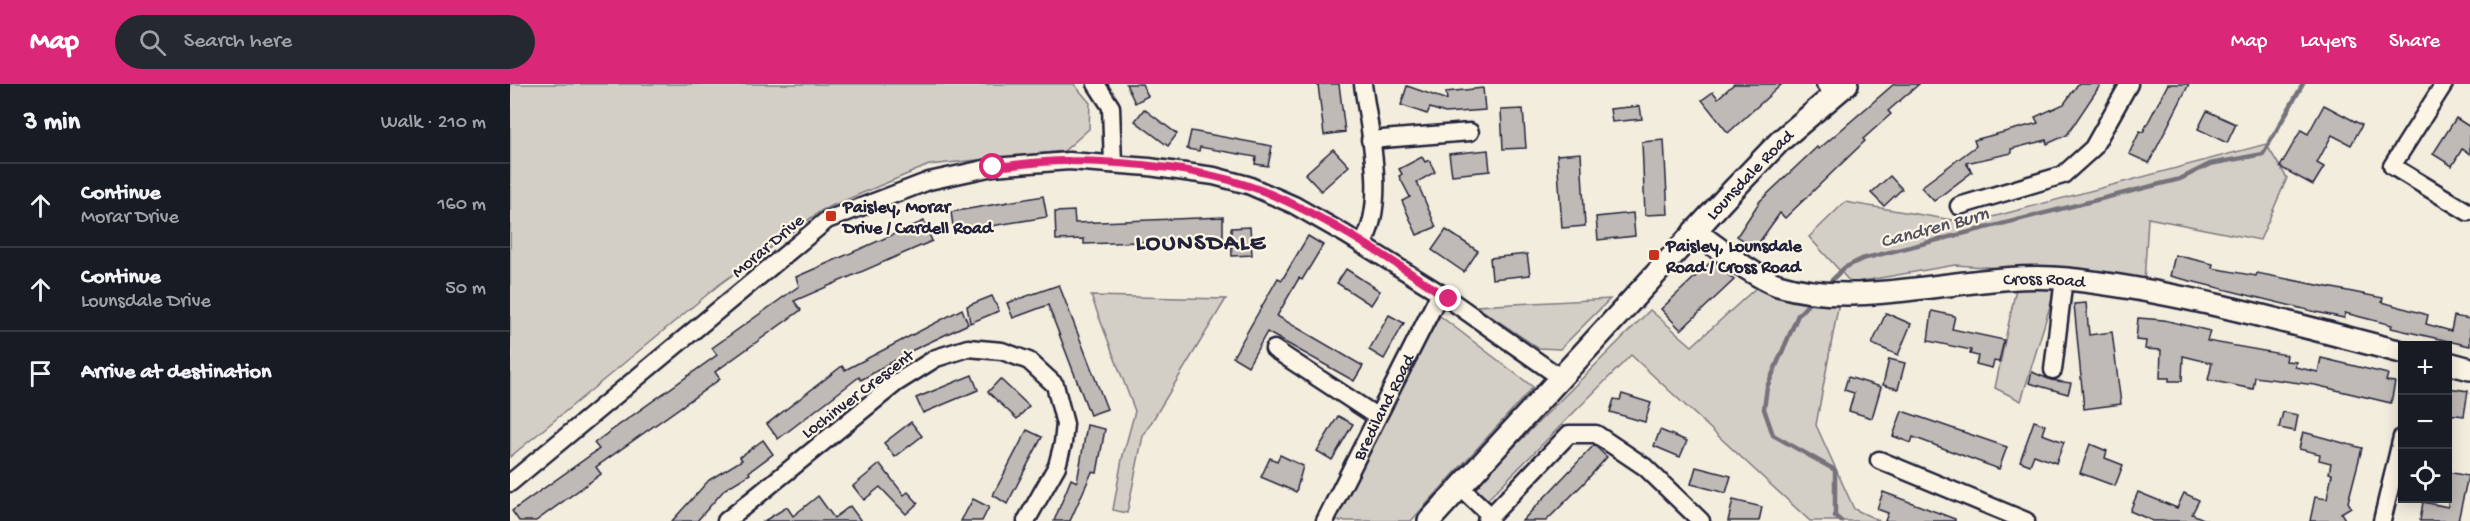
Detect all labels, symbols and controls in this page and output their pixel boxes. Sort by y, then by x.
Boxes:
search box [115,15,535,69]
text: Map [30,26,79,59]
icon: search [136,26,169,59]
text: Search here [184,29,292,55]
text: Map [2231,30,2267,55]
text: Layers [2300,30,2356,55]
text: Share [2389,30,2440,55]
text: 3 min [24,108,80,139]
text: Walk · 210 m [381,112,486,135]
street label: Lounsdale Road [1703,125,1800,225]
route start [979,153,1005,179]
text: Continue [81,181,161,207]
icon: ahead [24,189,57,222]
text: 160 m [437,194,486,217]
place label: Paisley, Morar Drive / Cardell Road [841,198,995,240]
water label: Candren Burn [1878,204,1992,255]
text: Morar Drive [81,207,179,230]
marker: Paisley, Morar Drive / Cardell Road [824,209,838,223]
street label: Morar Drive [728,210,810,283]
district label: LOUNSDALE [1136,230,1267,259]
place label: Paisley, Lounsdale Road / Cross Road [1665,237,1803,279]
marker: Paisley, Lounsdale Road / Cross Road [1647,248,1661,262]
text: Continue [81,265,161,291]
street label: Cross Road [2003,269,2088,294]
icon: ahead [24,273,57,306]
text: 50 m [445,278,486,301]
route end [1435,285,1461,311]
text: Lounsdale Drive [81,291,211,314]
map controls [2398,341,2452,503]
button: + [2398,341,2452,395]
street label: Lochinver Crescent [798,345,920,444]
street label: Brediland Road [1349,350,1421,465]
icon: arrive [24,357,57,390]
text: Arrive at destination [81,360,271,386]
button: − [2398,395,2452,449]
button: locate [2398,449,2452,503]

